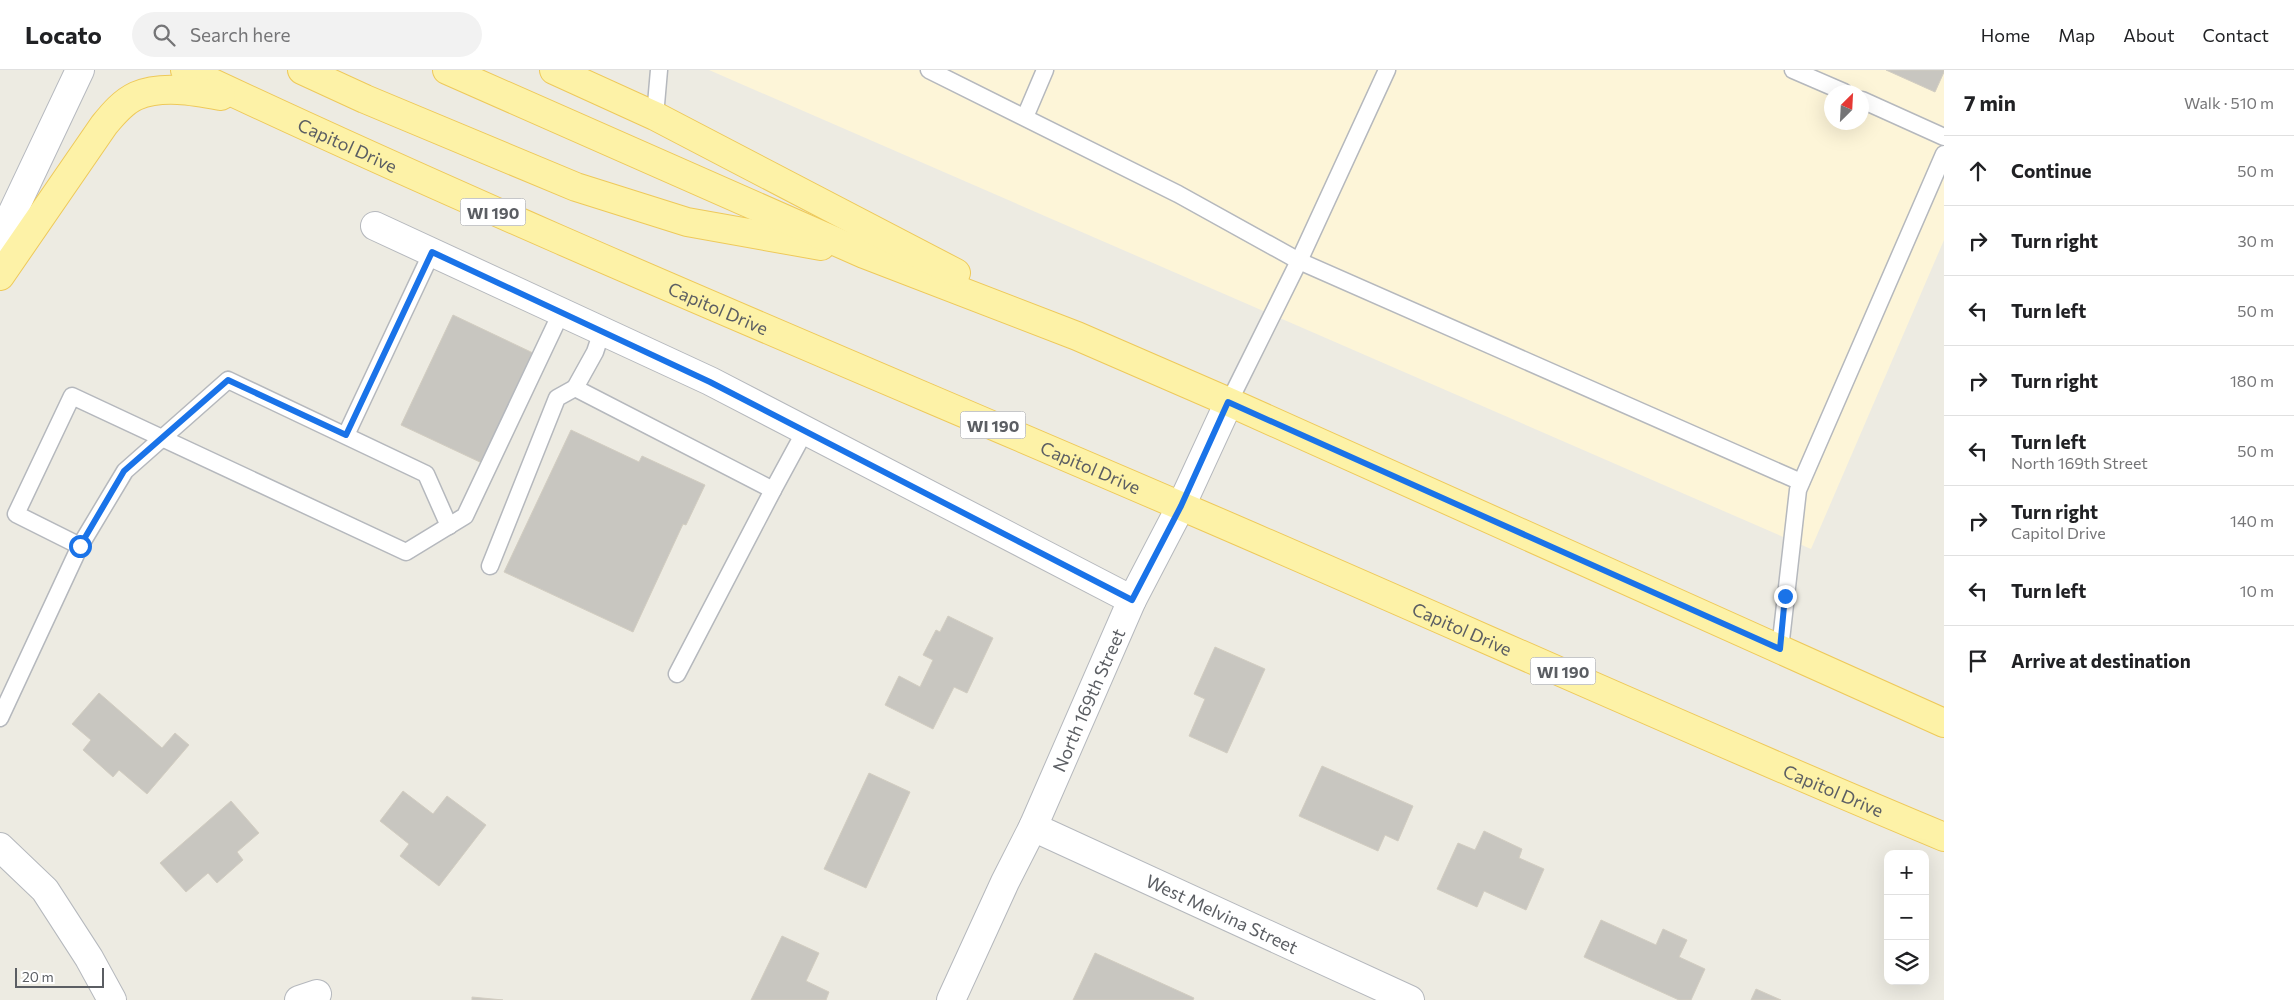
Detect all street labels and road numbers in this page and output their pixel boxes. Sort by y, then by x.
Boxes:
street label: Capitol Drive [294,113,401,177]
road number: WI 190 [460,198,526,226]
street label: Capitol Drive [665,277,771,339]
road number: WI 190 [960,412,1026,438]
street label: Capitol Drive [1037,436,1144,498]
street label: Capitol Drive [1409,597,1515,660]
street label: North 169th Street [1047,625,1129,775]
road number: WI 190 [1530,658,1596,684]
street label: Capitol Drive [1780,759,1887,821]
street label: West Melvina Street [1143,869,1302,958]

